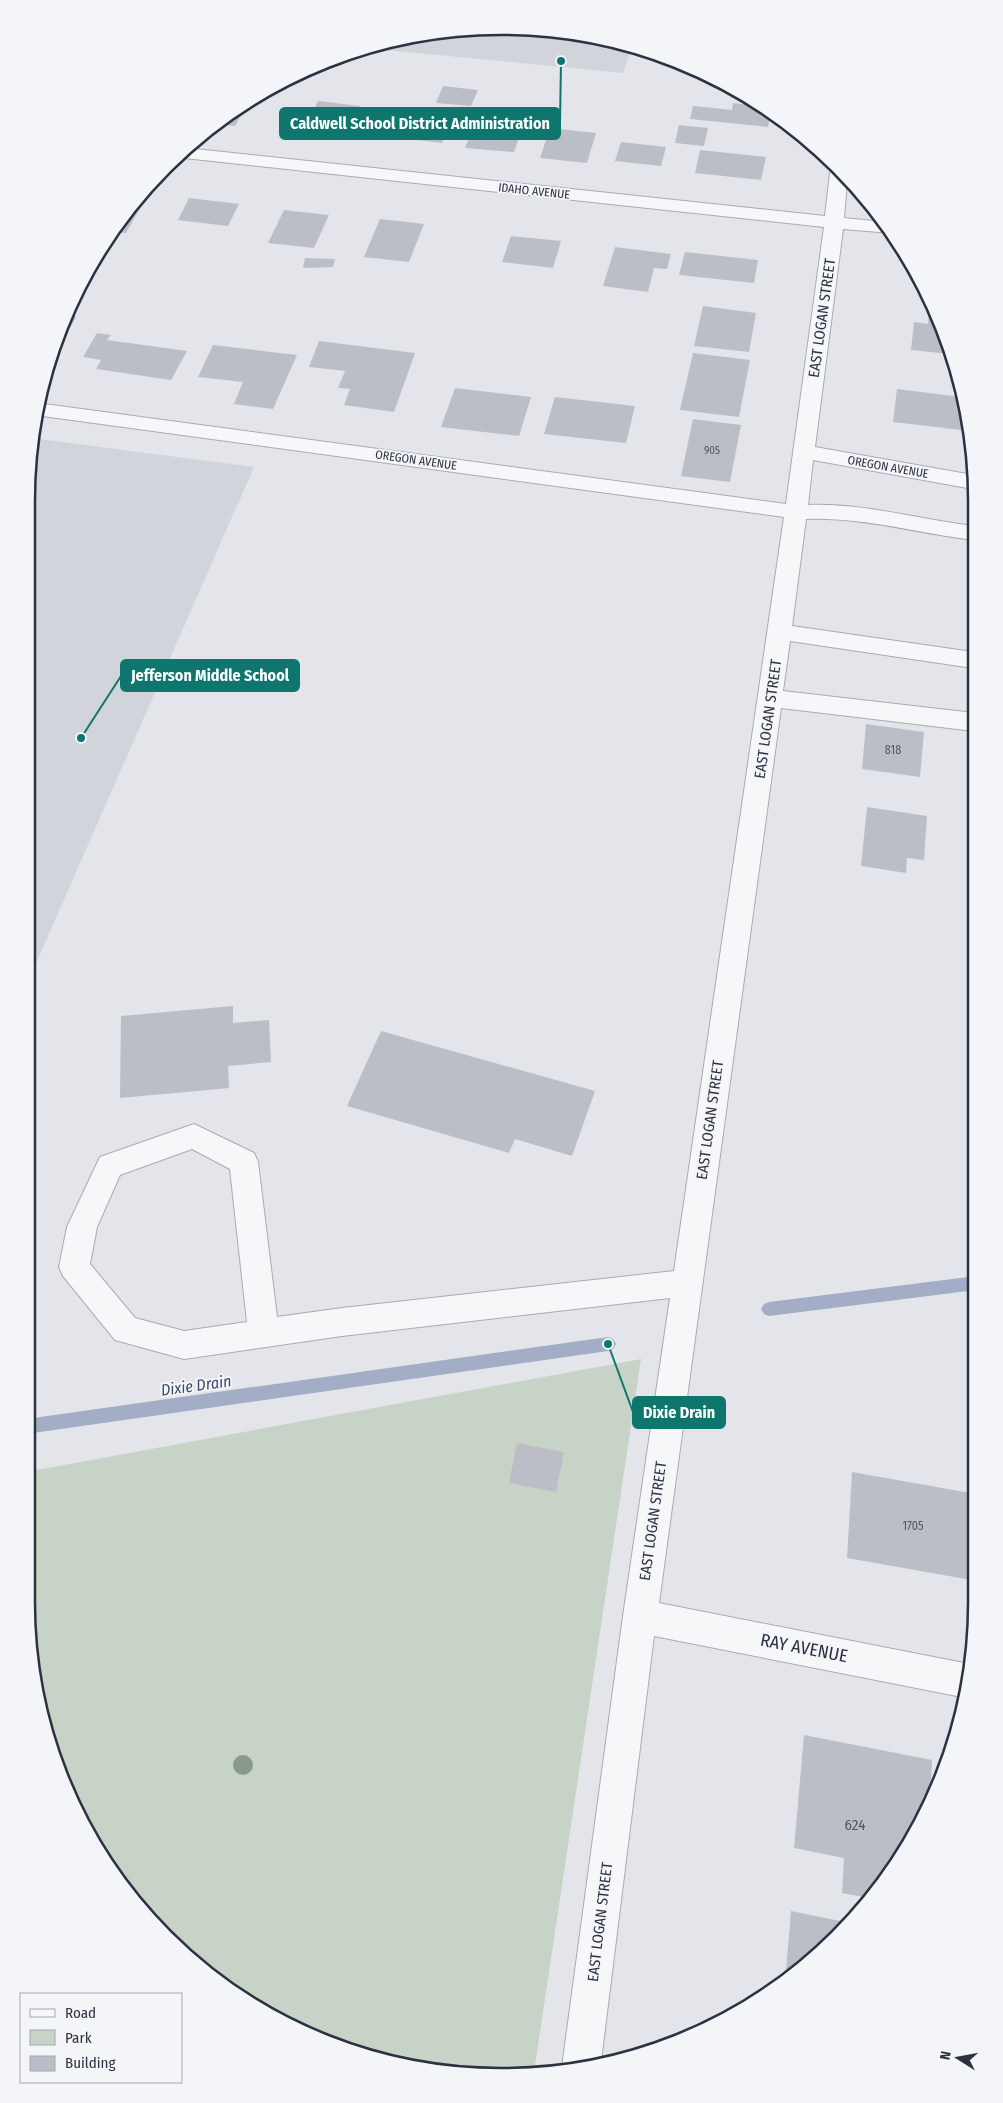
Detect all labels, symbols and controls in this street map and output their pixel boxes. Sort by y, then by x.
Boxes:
callout: Caldwell School District Administration [280,108,560,139]
text: Caldwell School District Administration [290,114,550,133]
street label: IDAHO AVENUE [498,180,571,202]
street label: EAST LOGAN STREET [805,257,839,379]
house number: 905 [704,444,720,457]
street label: OREGON AVENUE [374,447,458,473]
street label: OREGON AVENUE [846,453,930,481]
street label: EAST LOGAN STREET [751,658,785,780]
callout: Jefferson Middle School [121,660,299,691]
text: Jefferson Middle School [130,666,290,685]
house number: 818 [885,743,901,757]
street label: EAST LOGAN STREET [693,1059,727,1181]
water label: Dixie Drain [160,1371,232,1400]
callout: Dixie Drain [633,1397,725,1428]
text: Dixie Drain [643,1403,715,1422]
street label: EAST LOGAN STREET [636,1460,670,1582]
house number: 1705 [902,1519,924,1533]
street label: RAY AVENUE [759,1629,849,1667]
house number: 624 [845,1816,865,1834]
street label: EAST LOGAN STREET [584,1861,616,1983]
legend [20,1993,182,2083]
text: Road [65,2004,96,2022]
text: Park [65,2029,92,2047]
north arrow [933,2033,983,2083]
text: N [937,2050,955,2061]
text: Building [65,2054,116,2072]

